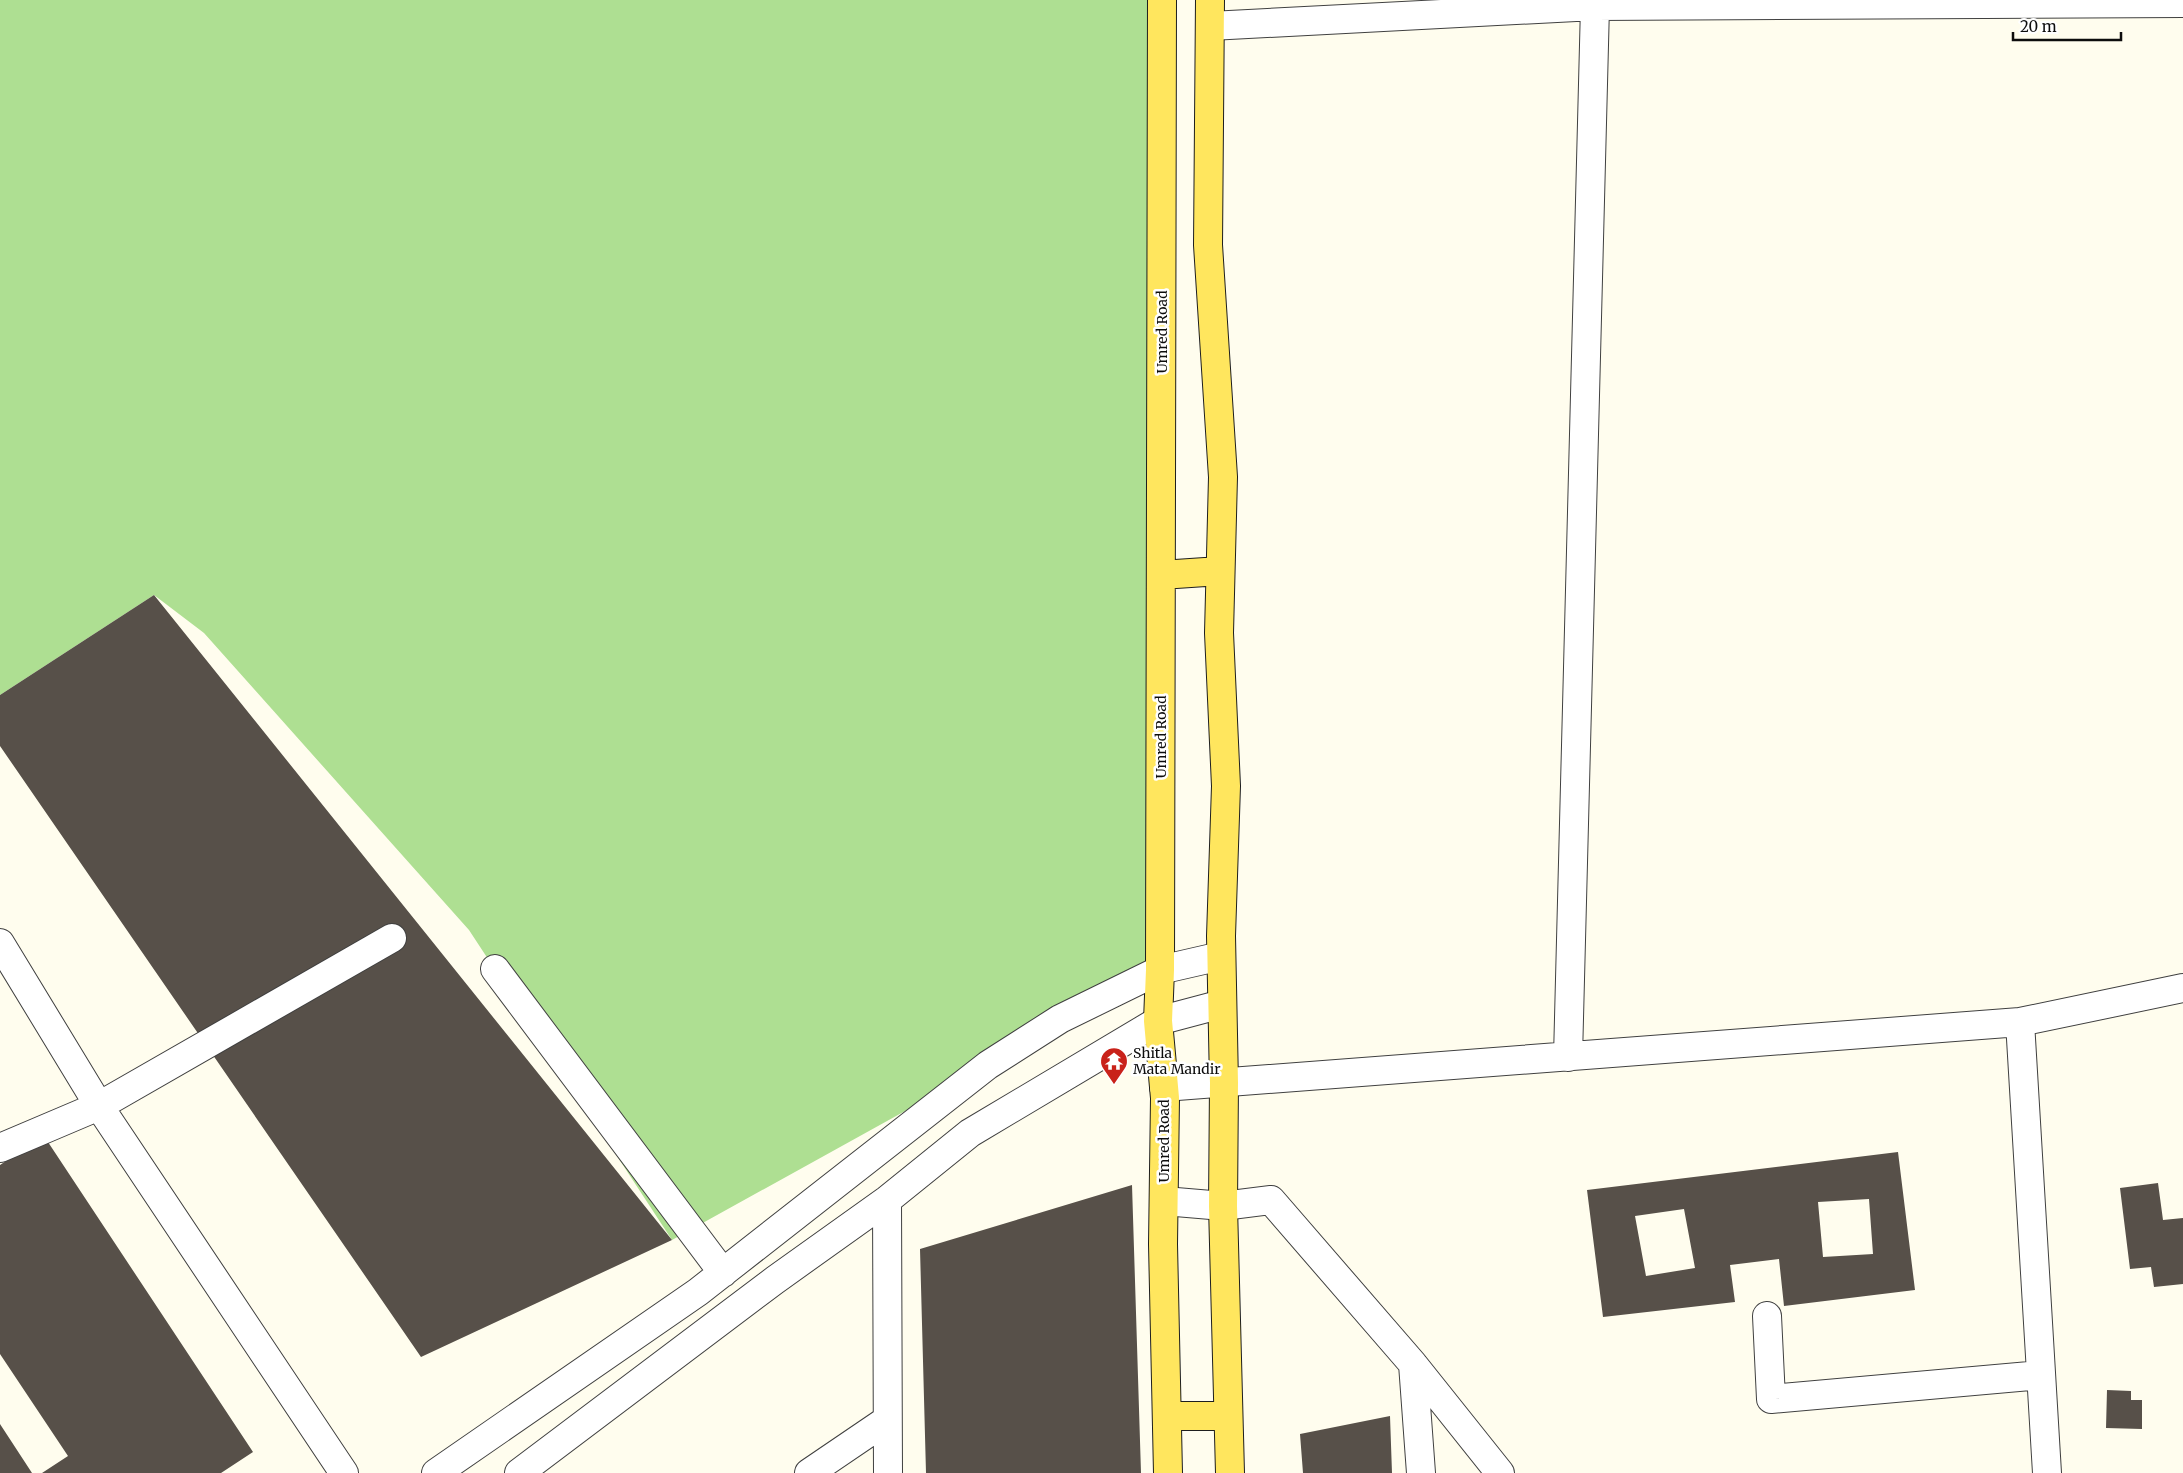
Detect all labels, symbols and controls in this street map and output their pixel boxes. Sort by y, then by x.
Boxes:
scale bar [2013,10,2120,42]
text: 20 m [2020,17,2057,36]
street label: Umred Road [1153,290,1171,374]
street label: Umred Road [1152,695,1170,779]
place label: Shitla Mata Mandir [1133,1044,1221,1078]
temple icon: Shitla Mata Mandir [1099,1046,1129,1085]
street label: Umred Road [1155,1099,1173,1183]

